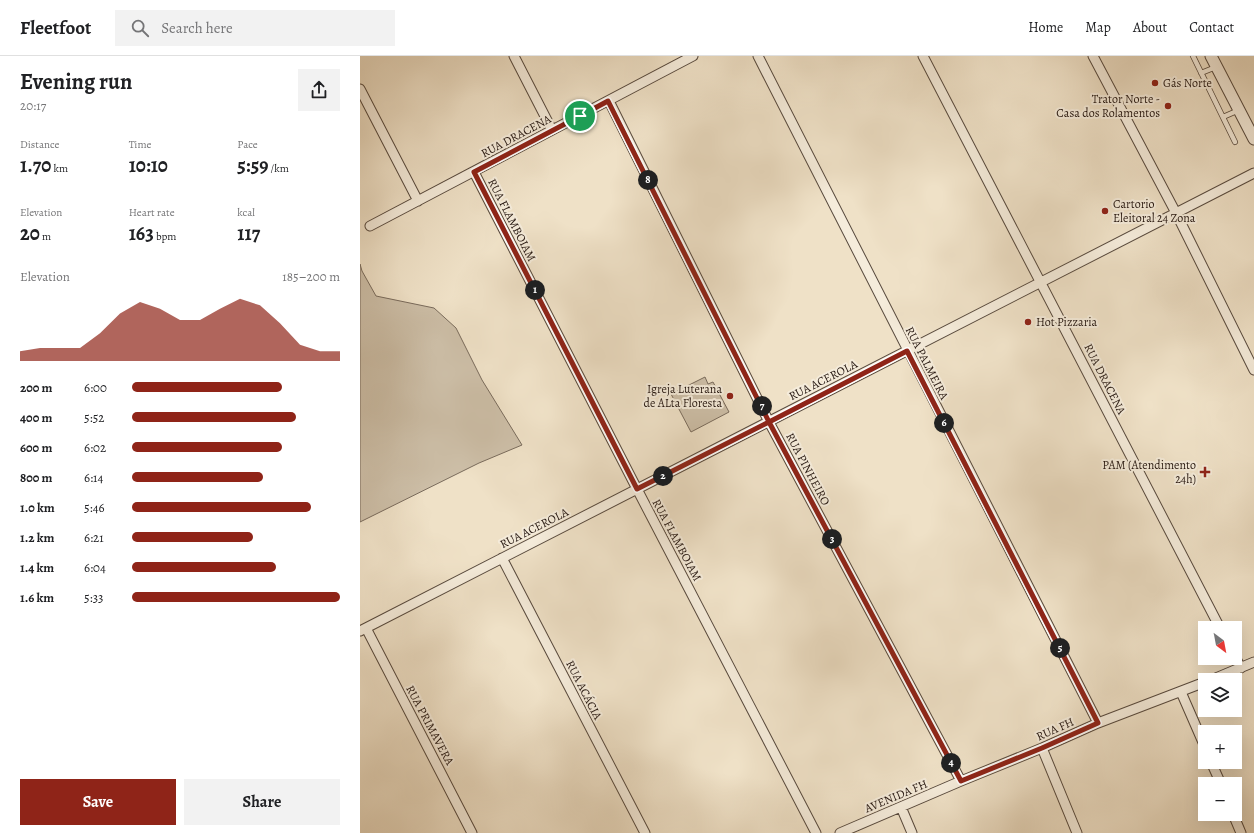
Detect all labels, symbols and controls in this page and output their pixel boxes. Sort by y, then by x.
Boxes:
search box [115,10,395,46]
text: Fleetfoot [20,15,91,41]
icon: search [129,17,151,39]
text: Search here [161,18,233,38]
text: Home [1028,18,1063,37]
text: Map [1085,18,1111,37]
text: About [1133,18,1167,37]
text: Contact [1189,18,1234,37]
text: Evening run [20,67,132,97]
button: share [298,69,340,111]
place label: Gás Norte [1163,75,1212,91]
marker: Gás Norte [1150,78,1160,88]
place label: Trator Norte - Casa dos Rolamentos [1056,91,1160,121]
text: 20:17 [20,97,46,114]
pin [563,99,597,133]
marker: Trator Norte - Casa dos Rolamentos [1163,101,1173,111]
icon: arrive [569,105,591,127]
street label: RUA DRACENA [478,110,555,161]
text: Distance [20,137,59,152]
text: Time [129,137,152,152]
text: Pace [237,137,258,152]
text: 1.70 [20,152,51,179]
text: 10:10 [129,152,168,179]
text: 5:59 [237,152,268,179]
text: km [51,161,68,176]
text: /km [268,161,289,176]
pin: 8 [638,170,658,190]
text: 8 [645,172,651,187]
street label: RUA FLAMBOIAM [484,176,540,264]
place label: Cartorio Eleitoral 24 Zona [1113,196,1196,226]
text: Elevation [20,205,62,220]
text: Heart rate [129,205,175,220]
text: kcal [237,205,255,220]
marker: Cartorio Eleitoral 24 Zona [1100,206,1110,216]
text: 20 [20,220,40,247]
text: 163 [129,220,154,247]
text: 117 [237,220,260,247]
text: m [40,229,51,244]
text: bpm [154,229,177,244]
text: Elevation [20,268,70,285]
text: 185–200 m [282,268,340,285]
pin: 1 [525,280,545,300]
text: 1 [533,282,537,297]
place label: Hot Pizzaria [1036,314,1098,330]
marker: Hot Pizzaria [1023,317,1033,327]
street label: RUA PALMEIRA [902,324,953,403]
street label: RUA DRACENA [1080,341,1130,418]
street label: RUA ACEROLA [786,355,861,404]
text: 200 m [20,379,53,396]
text: 6:00 [84,379,107,396]
place label: Igreja Luterana de ALta Floresta [644,381,722,411]
marker: Igreja Luterana de ALta Floresta [725,391,735,401]
pin: 7 [752,396,772,416]
text: 7 [760,398,764,413]
text: 400 m [20,409,52,426]
text: 5:52 [84,409,104,426]
pin: 6 [934,413,954,433]
text: 6 [941,415,947,430]
street label: RUA PINHEIRO [782,430,834,508]
text: 600 m [20,439,52,456]
text: 6:02 [84,439,106,456]
place label: PAM (Atendimento 24h) [1102,457,1196,487]
pin: 2 [653,466,673,486]
marker: PAM (Atendimento 24h) [1199,466,1211,478]
text: 2 [660,468,666,483]
text: 800 m [20,469,52,486]
text: 6:14 [84,469,103,486]
street label: RUA FLAMBOIAM [649,496,705,584]
text: 1.0 km [20,499,55,516]
text: 5:46 [84,499,105,516]
street label: RUA ACEROLA [497,503,572,552]
text: 1.2 km [20,529,54,546]
text: 6:21 [84,529,104,546]
pin: 3 [822,529,842,549]
text: 3 [830,531,834,546]
text: 1.4 km [20,559,54,576]
text: 6:04 [84,559,106,576]
text: 1.6 km [20,589,54,606]
text: 5:33 [84,589,104,606]
north arrow [1198,621,1242,665]
map controls [1198,621,1242,821]
pin: 5 [1050,638,1070,658]
text: 5 [1058,640,1062,655]
street label: RUA ACÁCIA [562,658,606,723]
button: layers [1198,673,1242,717]
street label: RUA PRIMAVERA [402,682,458,769]
street label: RUA FH [1034,714,1076,744]
button: + [1198,725,1242,769]
pin: 4 [941,753,961,773]
text: 4 [948,755,954,770]
street label: AVENIDA FH [861,776,930,817]
button: − [1198,777,1242,821]
button: Save [20,779,176,825]
button: Share [184,779,340,825]

